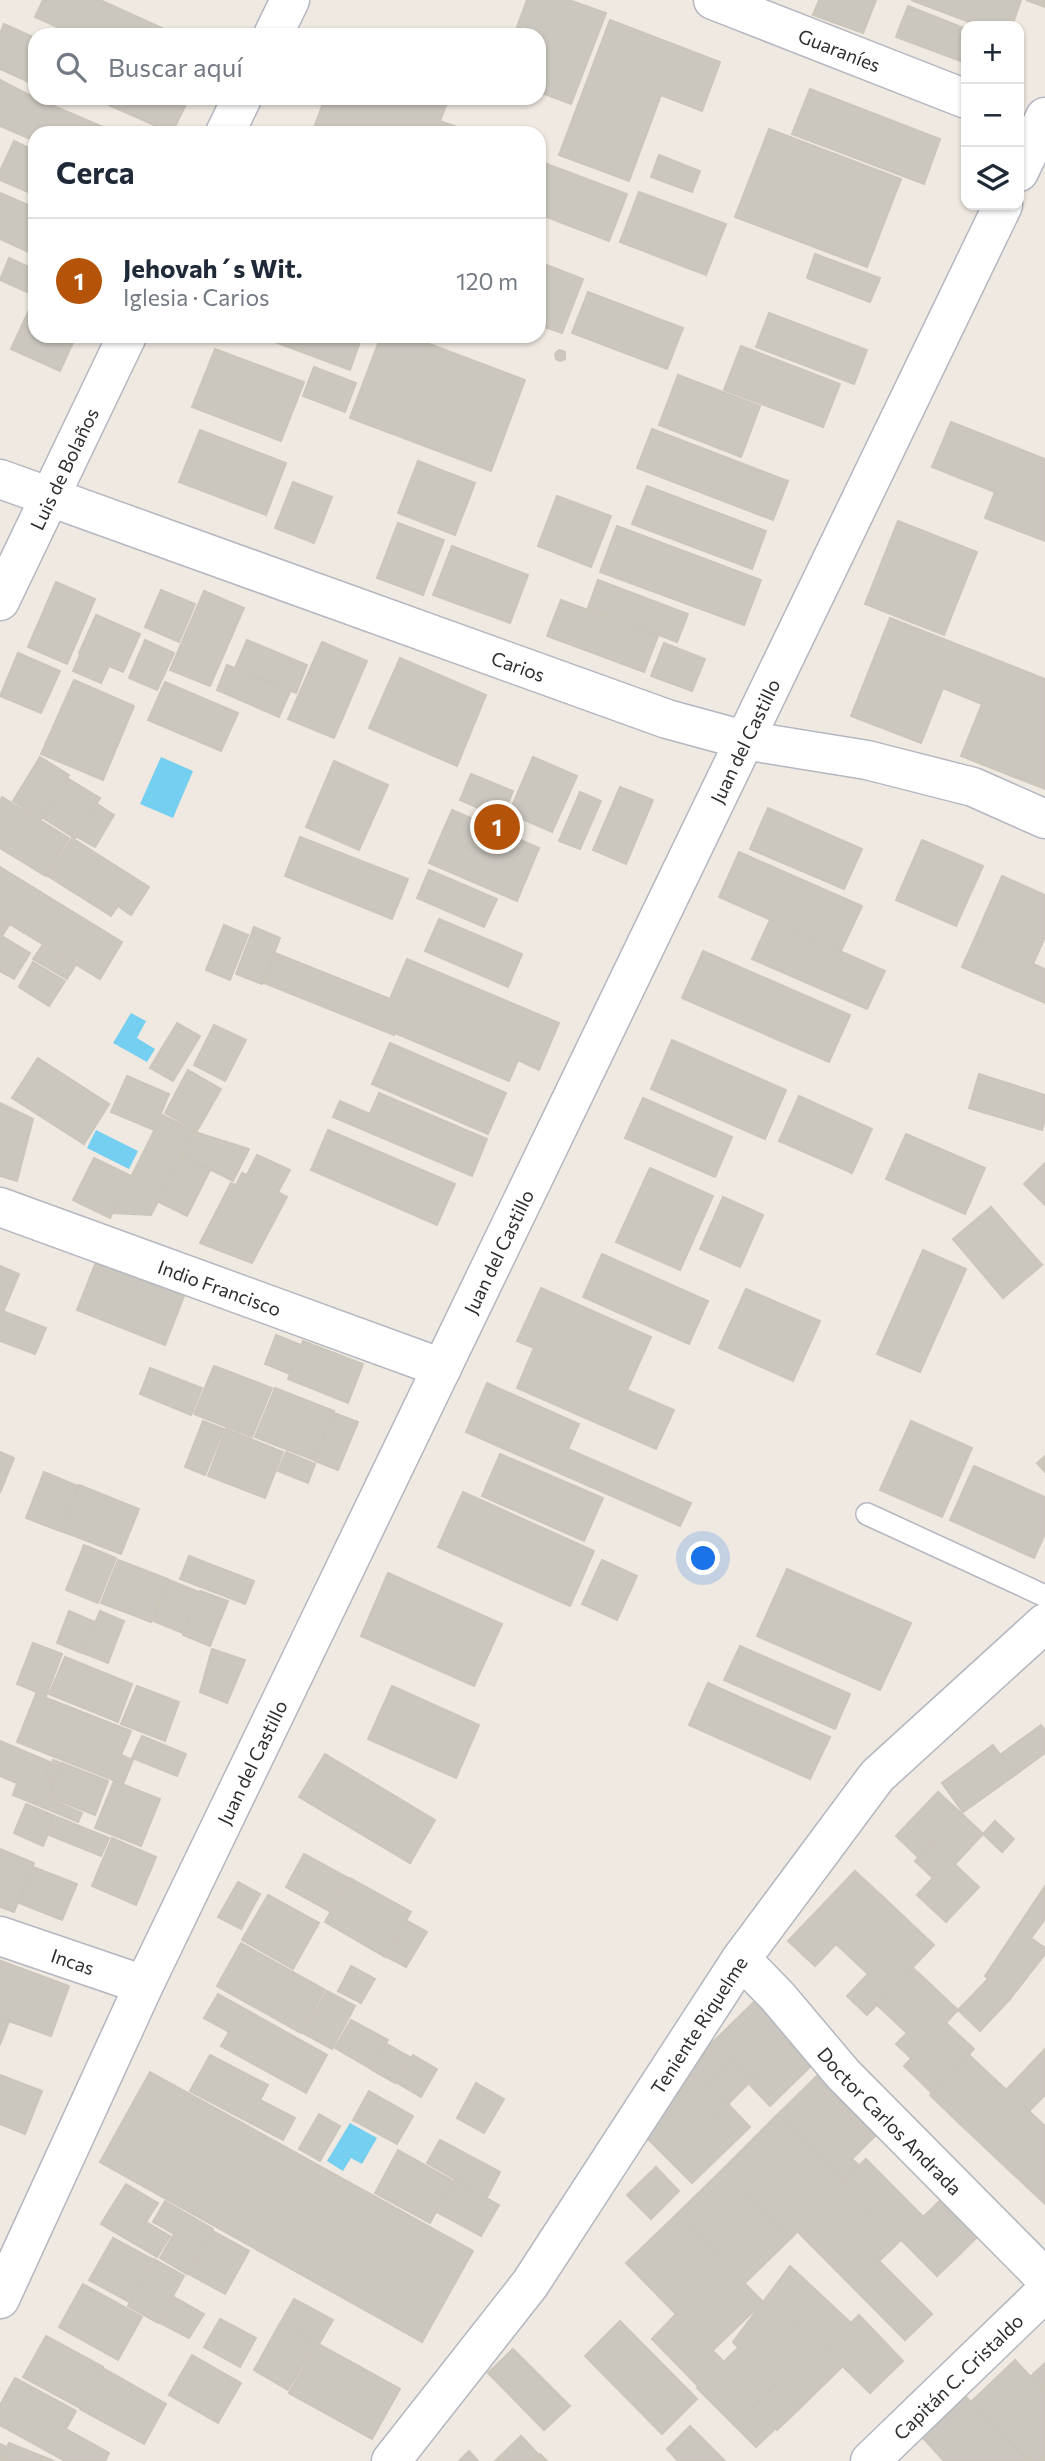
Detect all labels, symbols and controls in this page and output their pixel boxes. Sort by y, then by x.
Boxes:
map controls [961,21,1024,210]
button: + [961,21,1024,84]
street label: Guaraníes [795,23,884,76]
search box [28,28,546,105]
icon: search [52,48,90,86]
text: Buscar aquí [108,51,243,82]
button: − [961,84,1024,147]
button: layers [961,147,1024,210]
text: Cerca [56,153,135,190]
text: Jehovah´s Wit. [123,252,303,283]
text: 1 [74,267,84,295]
text: 120 m [456,267,518,295]
text: Iglesia · Carios [123,283,269,311]
street label: Luis de Bolaños [25,404,103,533]
street label: Carios [489,645,548,686]
street label: Juan del Castillo [705,675,784,807]
pin: 1 [474,801,520,853]
street label: Juan del Castillo [458,1185,538,1317]
street label: Indio Francisco [155,1254,285,1320]
your location [686,1541,720,1575]
street label: Juan del Castillo [212,1696,291,1828]
street label: Incas [48,1943,98,1979]
street label: Teniente Riquelme [645,1952,751,2098]
street label: Doctor Carlos Andrada [813,2042,967,2199]
street label: Capitán C. Cristaldo [888,2308,1027,2444]

